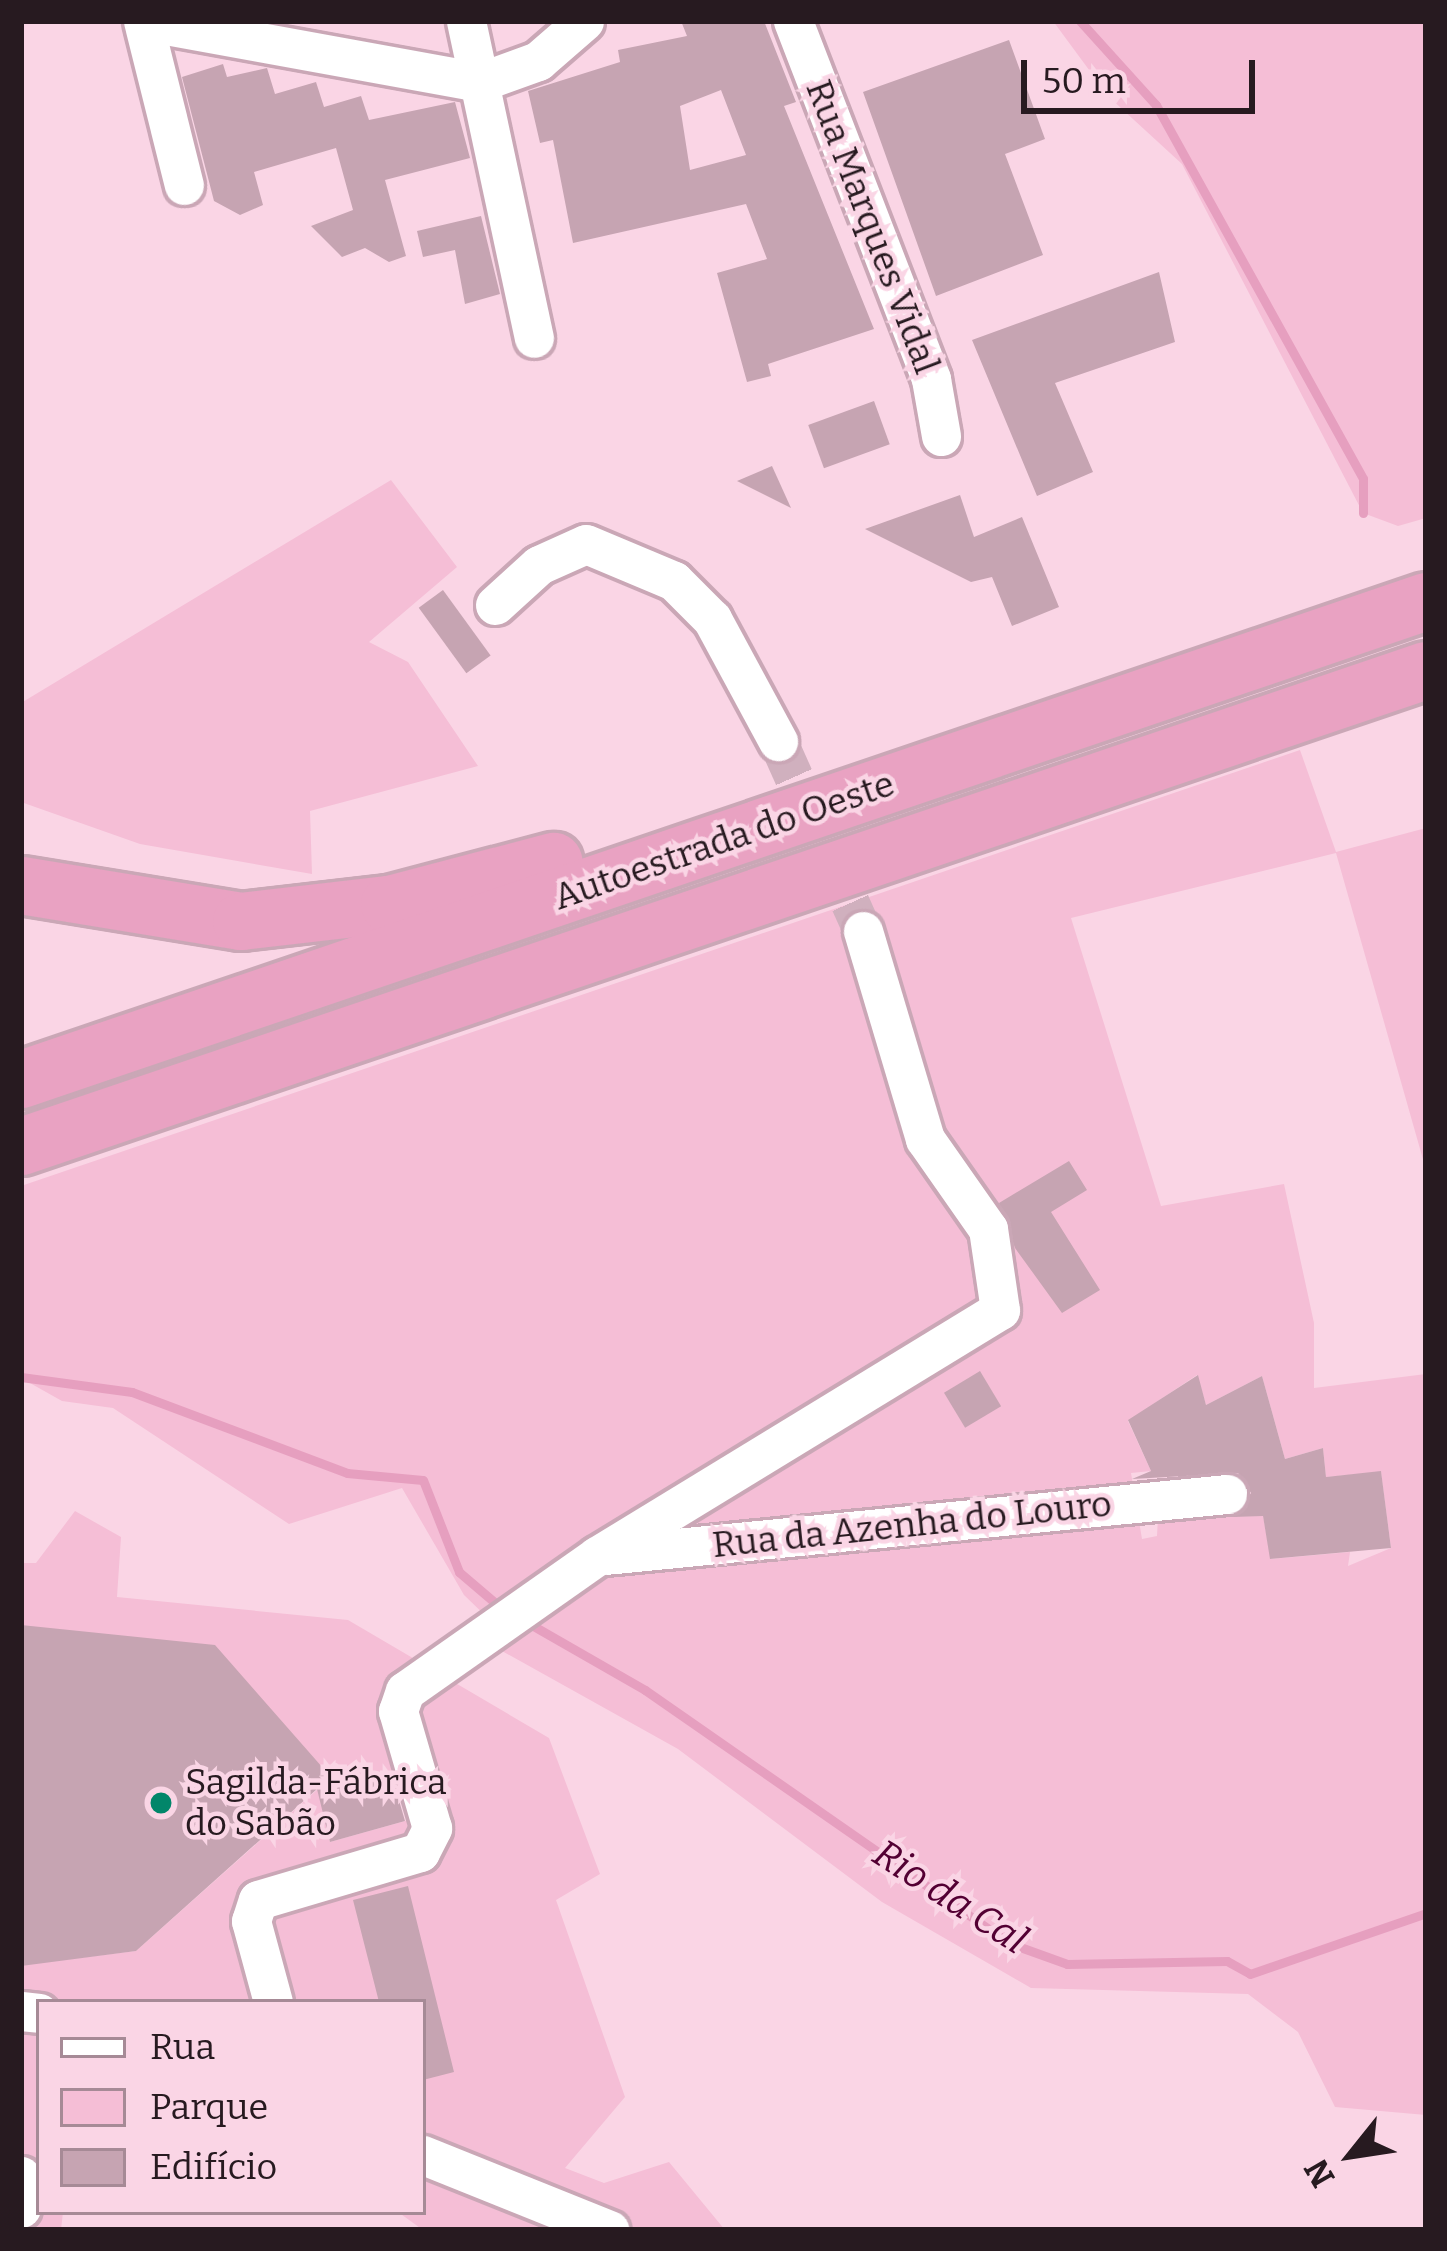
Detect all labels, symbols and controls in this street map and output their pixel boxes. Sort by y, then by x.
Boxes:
scale bar [1027,36,1261,110]
text: 50 m [1042,59,1126,103]
street label: Rua Marques Vidal [796,74,948,380]
street label: Autoestrada do Oeste [548,762,900,920]
street label: Rua da Azenha do Louro [710,1483,1114,1567]
place label: Sagilda-Fábrica do Sabão [185,1760,447,1845]
marker: Sagilda-Fábrica do Sabão [148,1790,174,1816]
water label: Rio da Cal [864,1830,1036,1964]
legend [36,1999,426,2215]
text: Rua [150,2025,215,2069]
text: Parque [150,2085,268,2129]
north arrow [1291,2095,1411,2215]
text: Edifício [150,2145,277,2189]
text: N [1296,2152,1344,2194]

